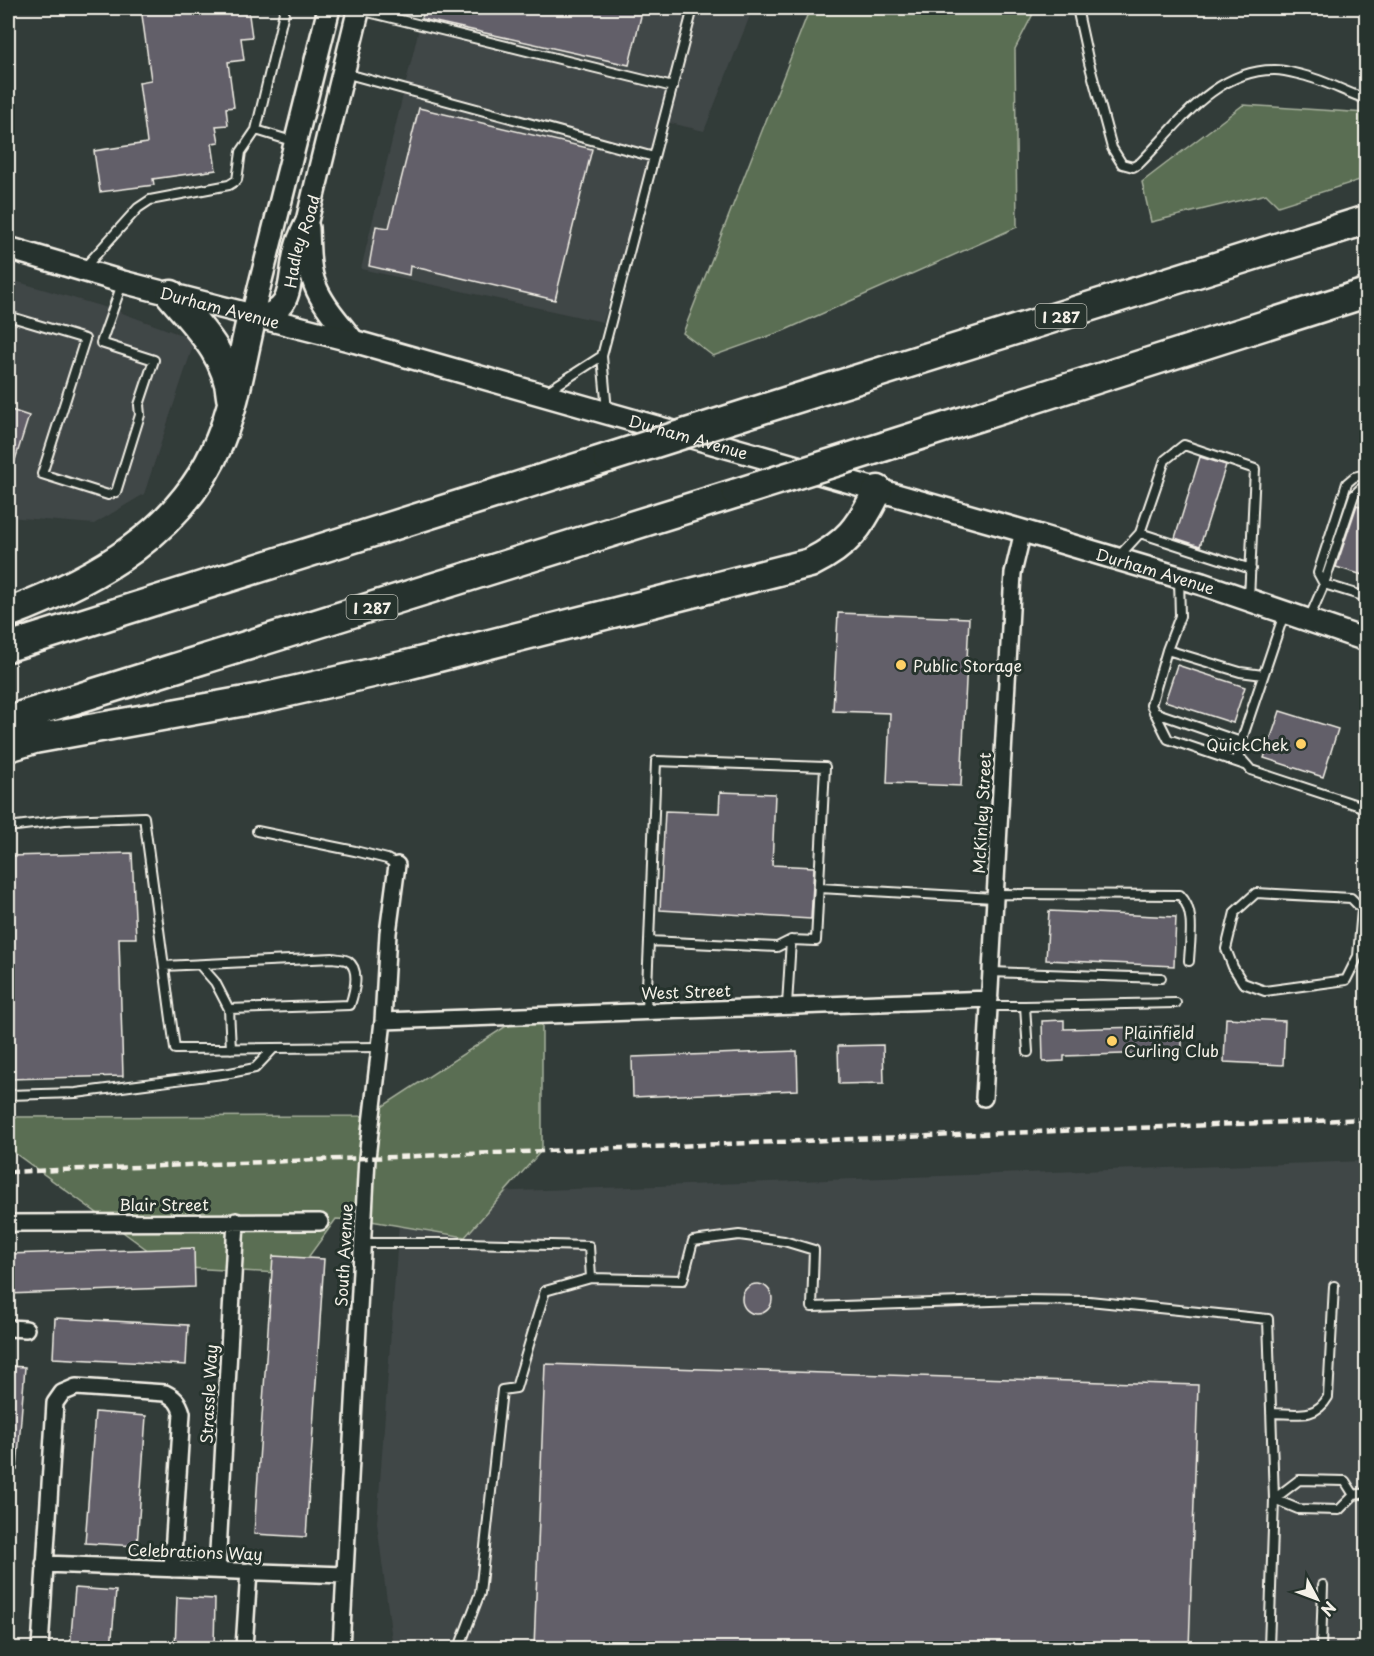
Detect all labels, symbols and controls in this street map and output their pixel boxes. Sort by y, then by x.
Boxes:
street label: Hadley Road [277,192,325,290]
street label: Durham Avenue [157,280,283,334]
road number: I 287 [1036,304,1086,328]
street label: Durham Avenue [626,408,751,465]
street label: Durham Avenue [1093,541,1218,600]
road number: I 287 [346,595,398,619]
place label: Public Storage [913,653,1022,677]
marker: Public Storage [894,658,908,672]
place label: QuickChek [1206,732,1289,756]
marker: QuickChek [1294,737,1308,751]
street label: McKinley Street [966,751,996,874]
street label: West Street [641,977,732,1005]
place label: Plainfield Curling Club [1124,1020,1219,1062]
marker: Plainfield Curling Club [1105,1034,1119,1048]
street label: Blair Street [119,1192,209,1216]
street label: South Avenue [328,1203,358,1307]
street label: Strassle Way [193,1344,223,1444]
street label: Celebrations Way [127,1537,263,1565]
north arrow [1287,1569,1347,1629]
text: N [1316,1597,1342,1622]

